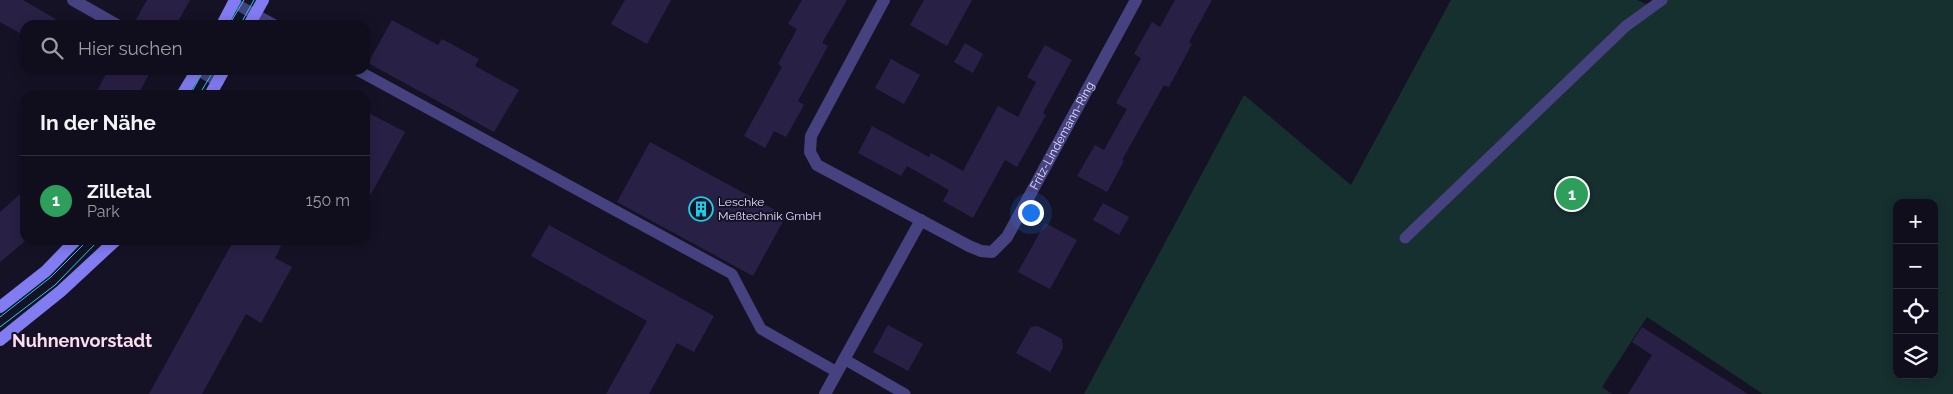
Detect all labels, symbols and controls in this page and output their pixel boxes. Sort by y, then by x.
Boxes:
search box [20,20,370,75]
icon: search [38,34,66,62]
text: Hier suchen [78,37,183,59]
street label: Fritz-Lindemann-Ring [1027,79,1097,192]
text: In der Nähe [40,110,156,135]
pin: 1 [1556,175,1588,213]
text: Zilletal [87,180,151,202]
text: 1 [52,191,60,210]
text: 150 m [306,191,350,210]
place label: Leschke Meßtechnik GmbH [718,195,821,223]
building icon: Leschke Meßtechnik GmbH [688,196,714,222]
map controls [1893,199,1938,379]
button: + [1893,199,1938,244]
your location [1018,200,1044,226]
text: Park [87,202,120,221]
button: − [1893,244,1938,289]
button: locate [1893,289,1938,334]
district label: Nuhnenvorstadt [12,330,152,351]
button: layers [1893,334,1938,379]

